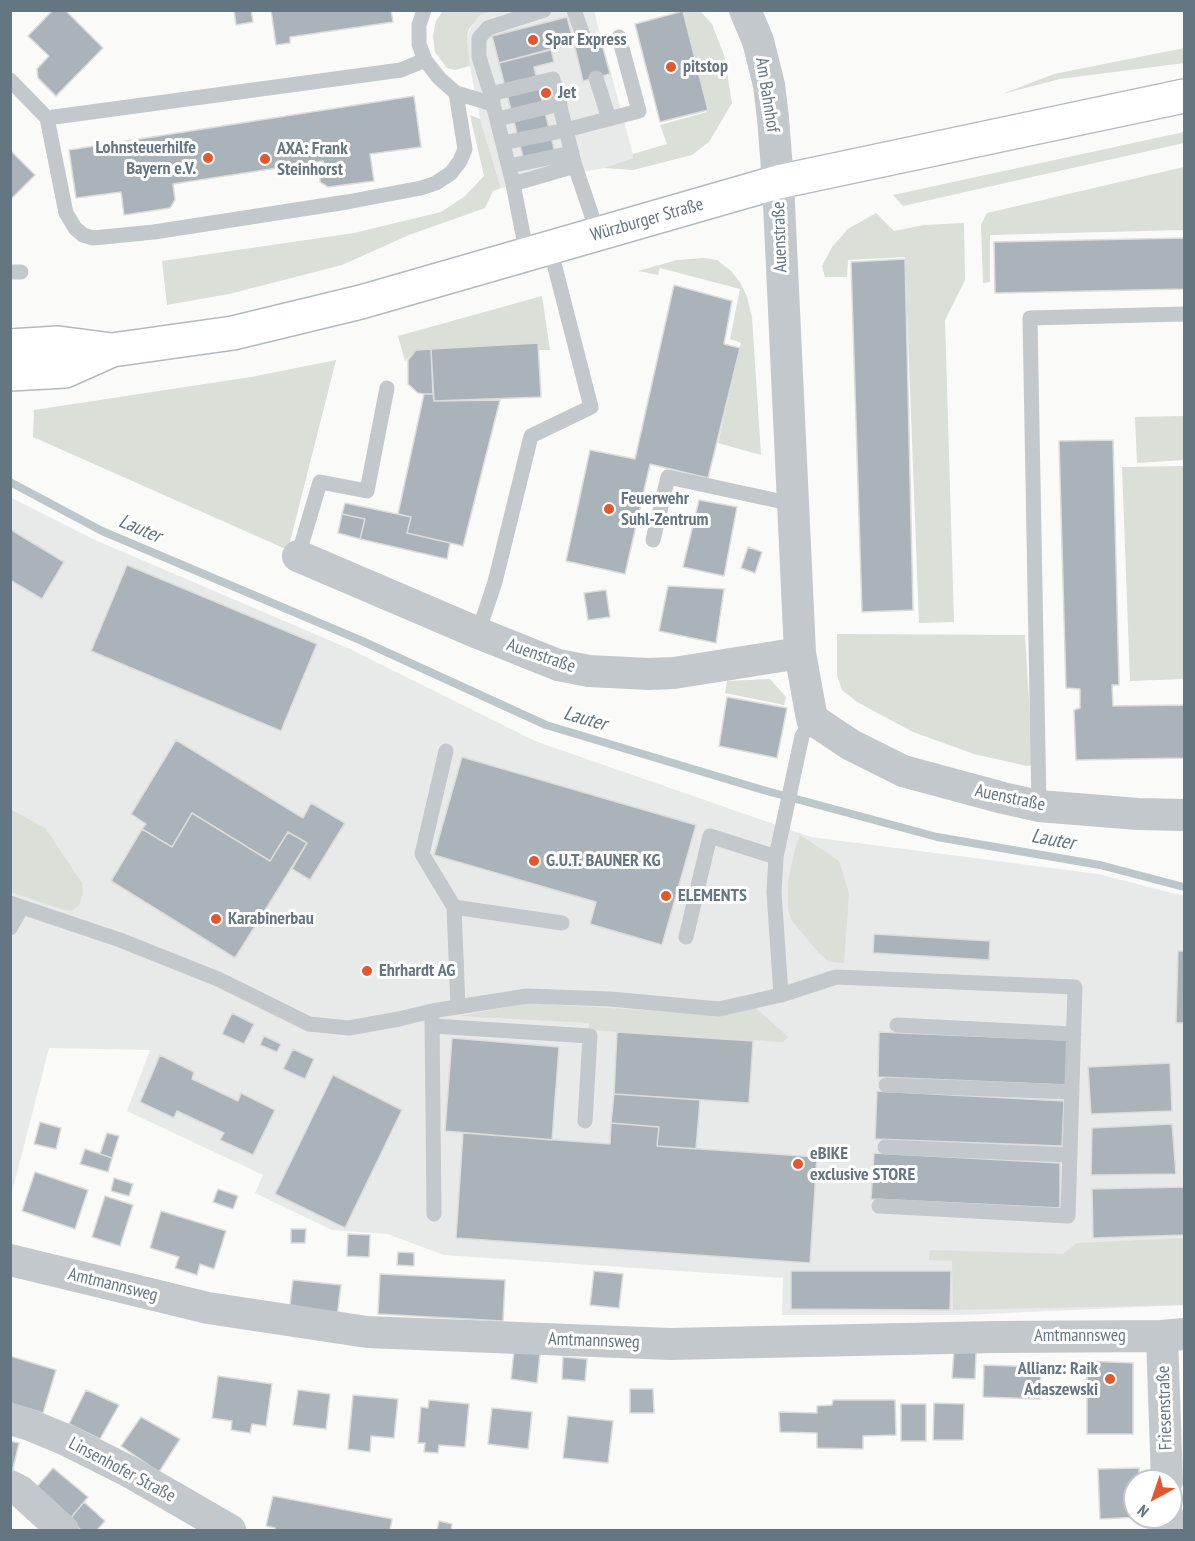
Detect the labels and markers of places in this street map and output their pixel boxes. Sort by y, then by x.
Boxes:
place label: Spar Express [545,29,627,51]
marker: Spar Express [526,33,540,47]
place label: pitstop [683,56,728,78]
marker: pitstop [664,60,678,74]
place label: Jet [558,82,576,104]
marker: Jet [539,86,553,100]
place label: Lohnsteuerhilfe Bayern e.V. [95,137,196,180]
place label: AXA: Frank Steinhorst [277,138,348,180]
marker: Lohnsteuerhilfe Bayern e.V. [201,151,215,165]
marker: AXA: Frank Steinhorst [258,152,272,166]
place label: Feuerwehr Suhl-Zentrum [621,488,708,530]
marker: Feuerwehr Suhl-Zentrum [602,502,616,516]
place label: G.U.T. BAUNER KG [546,850,661,872]
marker: G.U.T. BAUNER KG [527,854,541,868]
place label: ELEMENTS [678,885,747,907]
marker: ELEMENTS [659,889,673,903]
place label: Karabinerbau [228,908,314,930]
marker: Karabinerbau [209,912,223,926]
place label: Ehrhardt AG [379,960,455,982]
marker: Ehrhardt AG [360,964,374,978]
place label: eBIKE exclusive STORE [810,1143,915,1186]
marker: eBIKE exclusive STORE [791,1157,805,1171]
place label: Allianz: Raik Adaszewski [1018,1358,1098,1400]
marker: Allianz: Raik Adaszewski [1103,1372,1117,1386]

